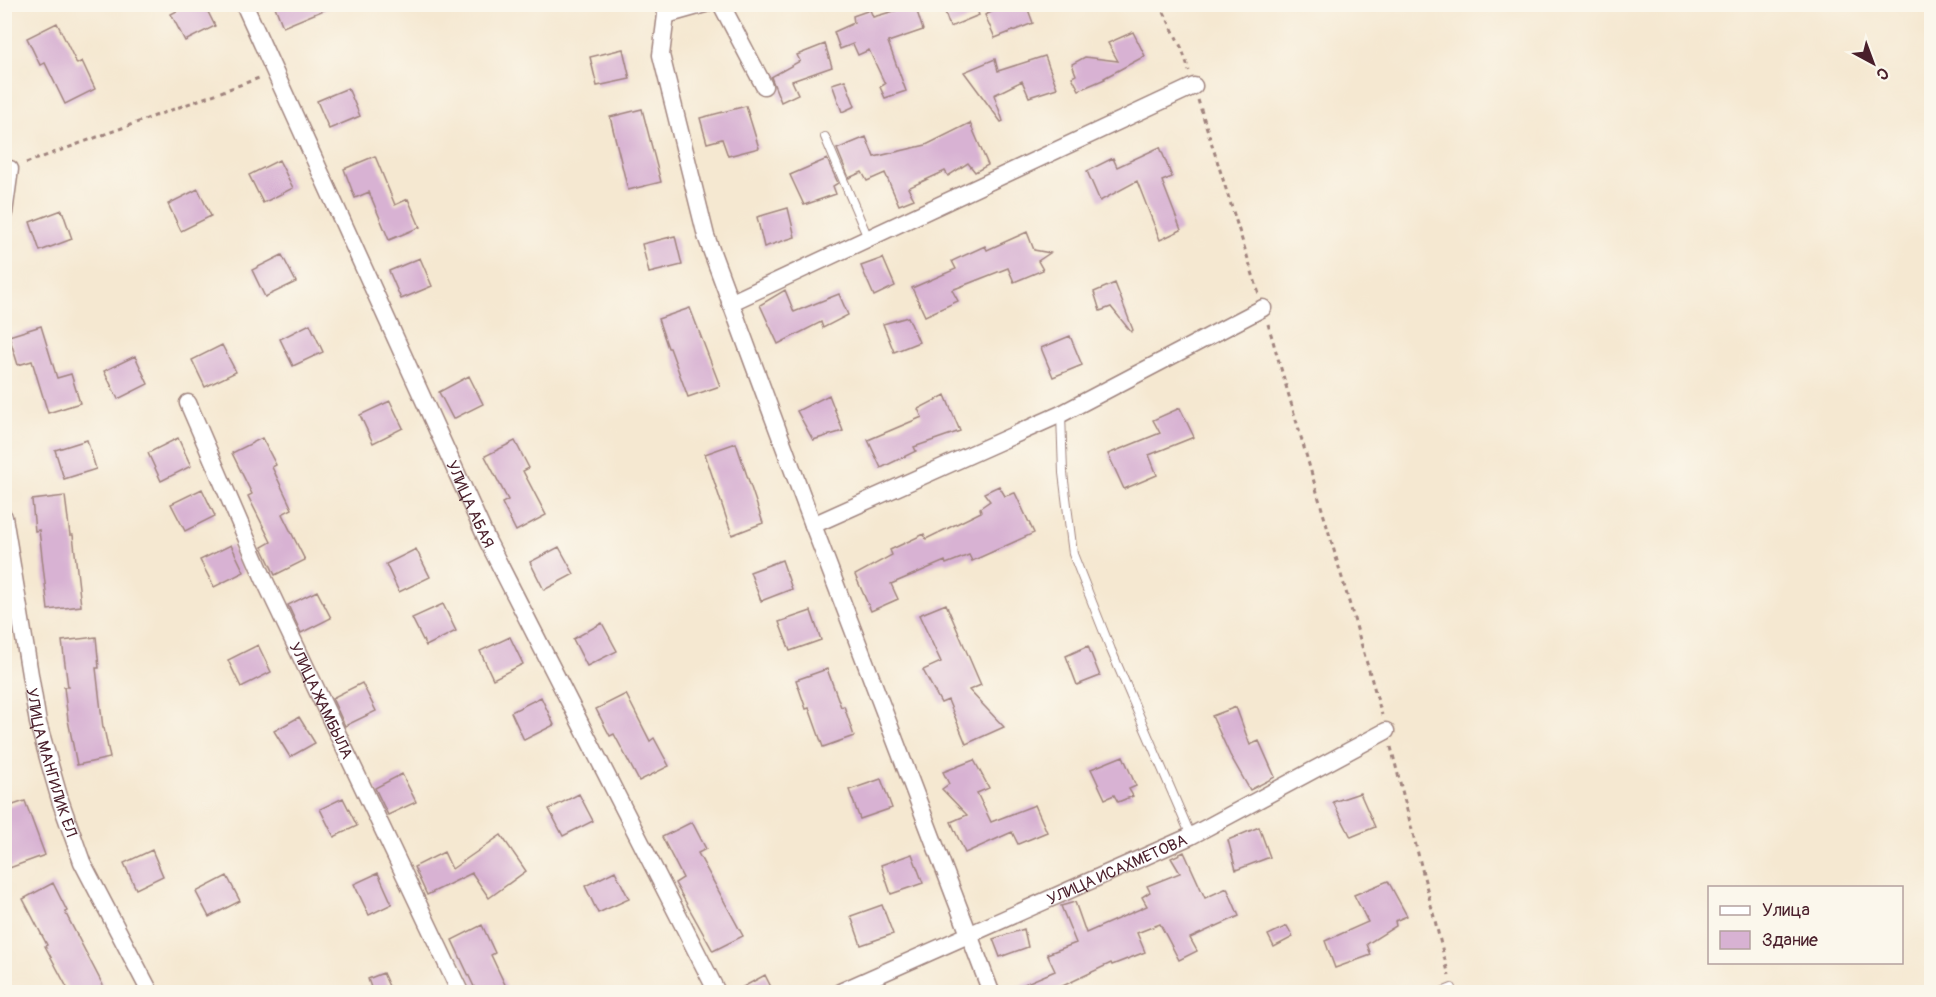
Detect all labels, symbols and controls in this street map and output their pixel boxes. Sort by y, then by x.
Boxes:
north arrow [1843,33,1903,93]
text: С [1872,63,1892,84]
street label: УЛИЦА АБАЯ [441,458,498,552]
street label: УЛИЦА ЖАМБЫЛА [284,639,357,762]
street label: УЛИЦА МАНГИЛИК ЕЛ [21,687,81,840]
street label: УЛИЦА ИСАХМЕТОВА [1044,830,1190,910]
legend [1708,886,1903,964]
text: Улица [1762,899,1810,922]
text: Здание [1762,929,1818,952]

